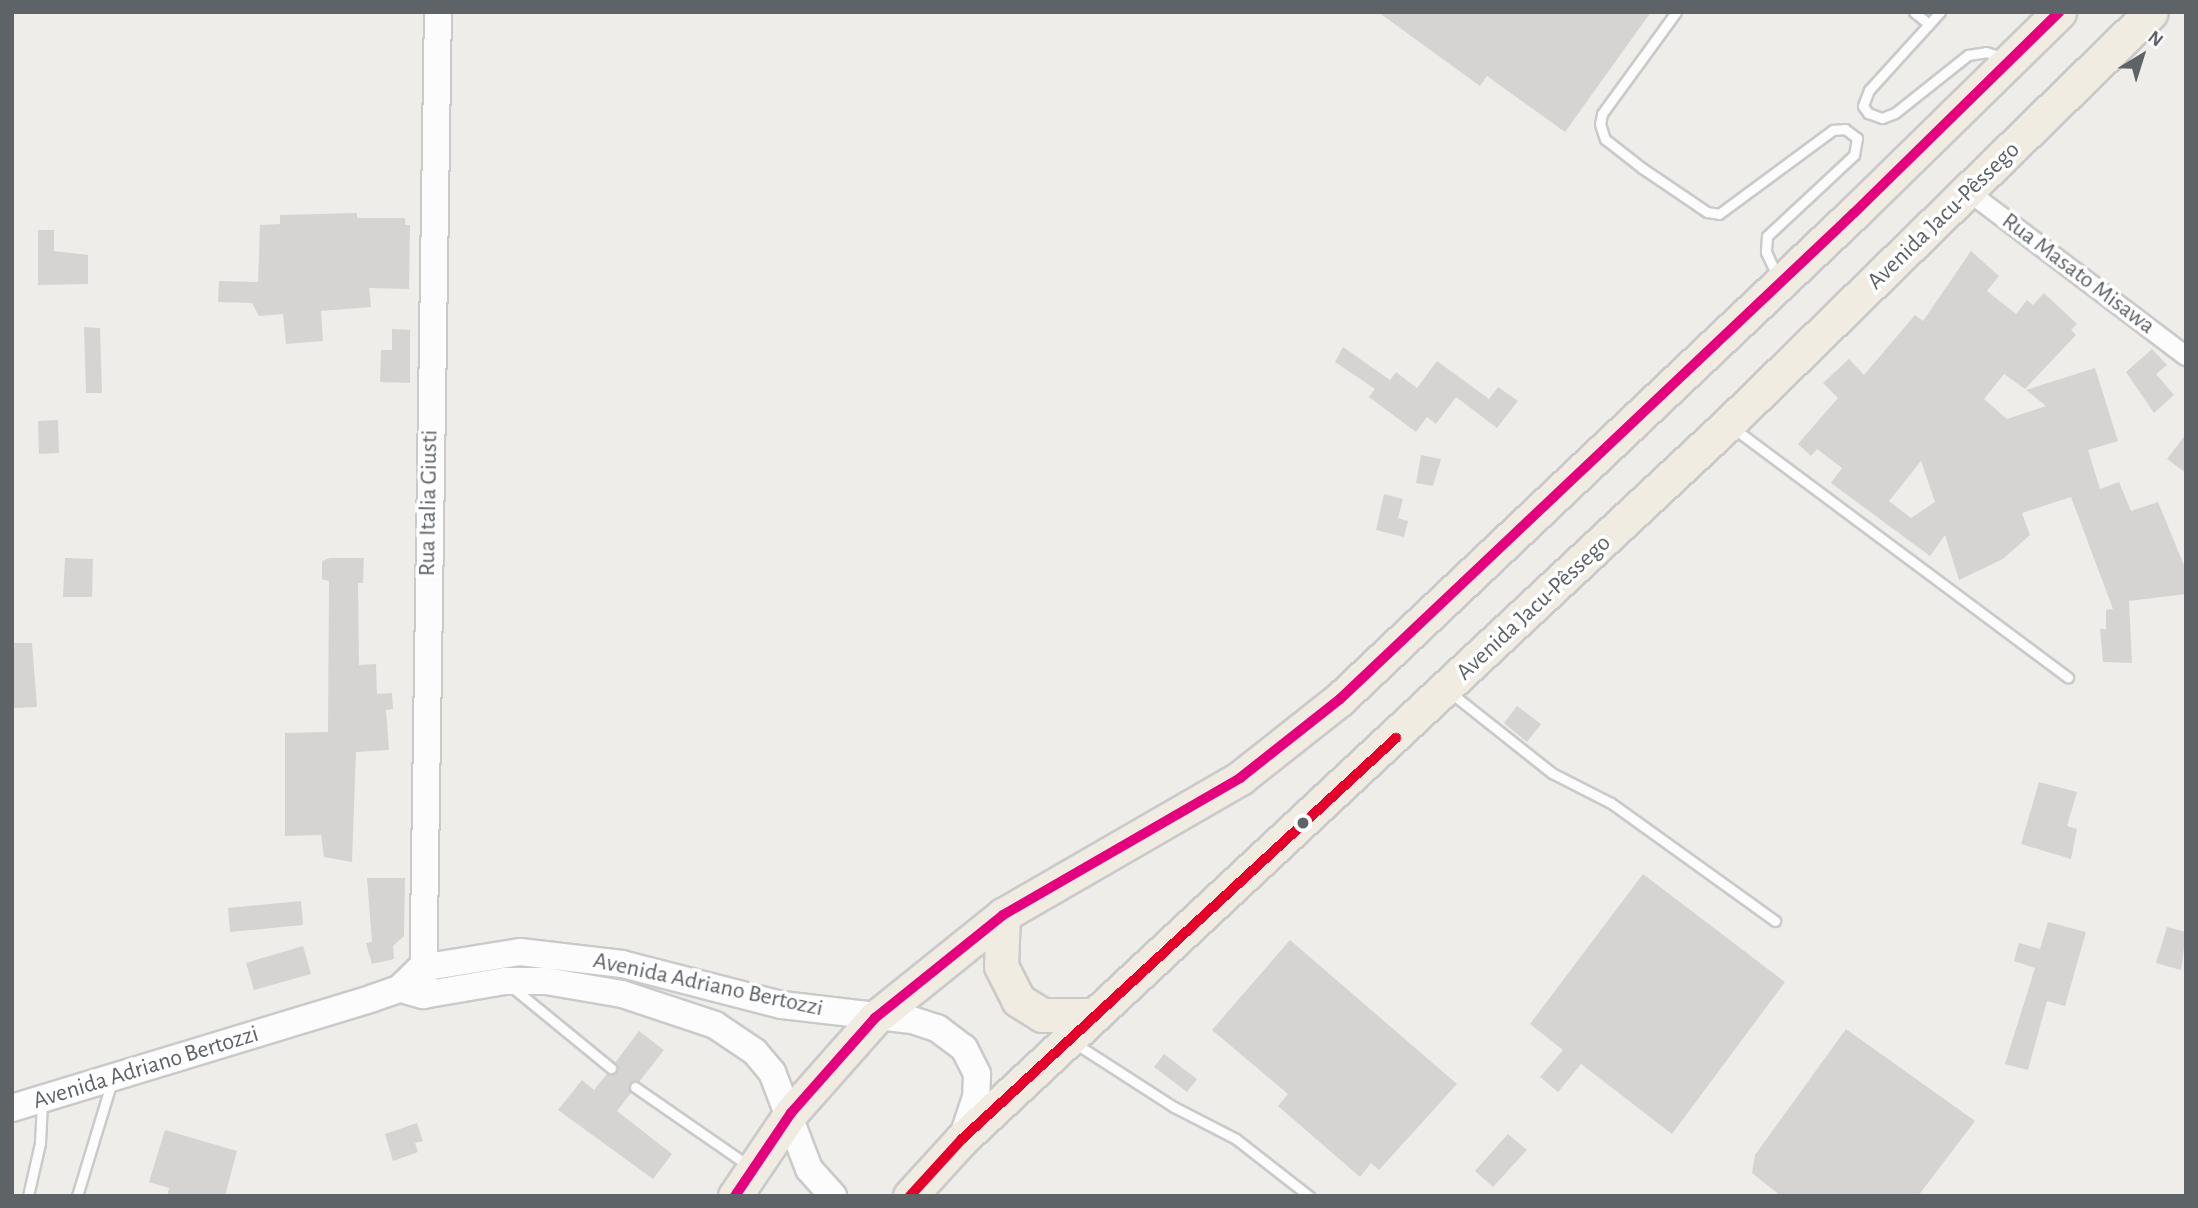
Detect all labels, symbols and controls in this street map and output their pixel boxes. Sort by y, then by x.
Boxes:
north arrow [2107,21,2177,91]
text: N [2144,28,2166,51]
street label: Avenida Jacu-Pêssego [1862,136,2026,296]
street label: Rua Masato Misawa [1996,207,2160,341]
street label: Rua Italia Giusti [413,429,445,577]
street label: Avenida Jacu-Pêssego [1451,529,1617,687]
unlabelled marker [1296,816,1310,830]
street label: Avenida Adriano Bertozzi [590,947,826,1023]
street label: Avenida Adriano Bertozzi [30,1020,262,1116]

